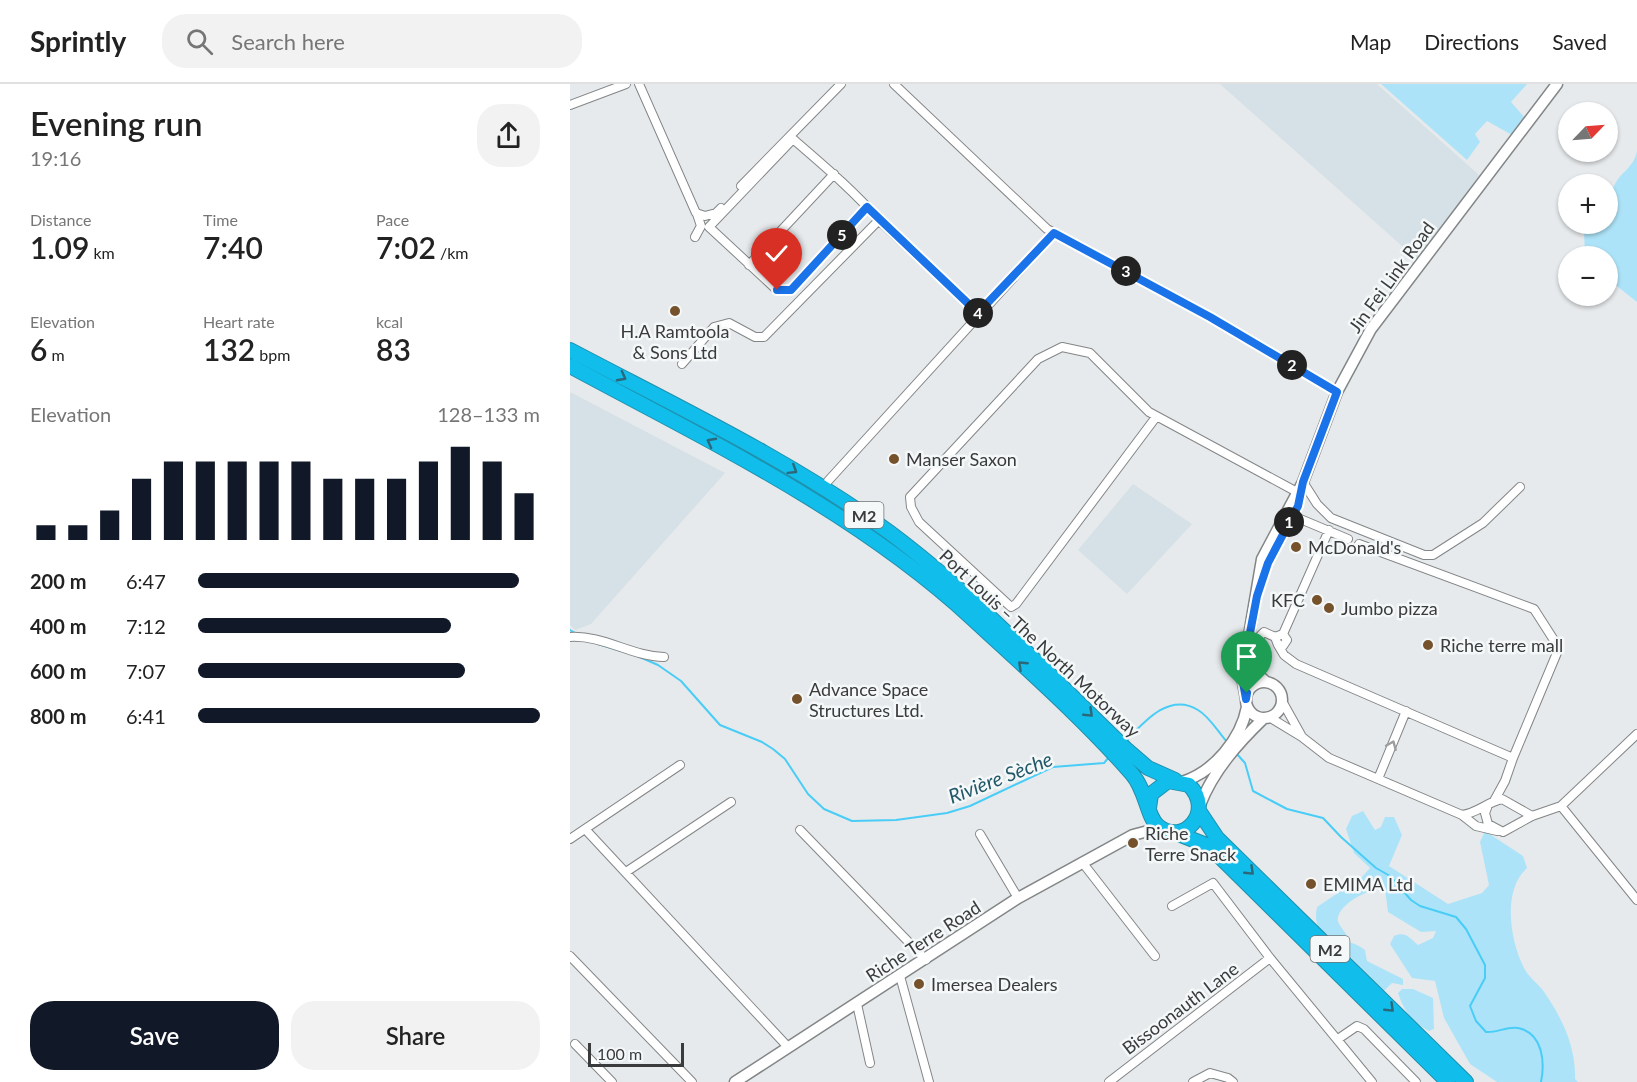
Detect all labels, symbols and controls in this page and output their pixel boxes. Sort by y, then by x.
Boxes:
search box [162,14,582,68]
text: Sprintly [30,24,126,58]
icon: search [183,25,216,58]
text: Search here [231,28,345,55]
text: Map [1350,29,1391,54]
text: Directions [1424,29,1519,54]
text: Saved [1552,29,1607,54]
north arrow [1558,102,1618,162]
map controls [1558,102,1618,306]
text: Evening run [30,103,203,143]
button: share [477,104,540,167]
text: 19:16 [30,146,81,170]
button: + [1558,174,1618,234]
text: Distance [30,210,91,229]
text: Time [203,210,238,229]
text: Pace [376,210,409,229]
street label: Jin Fei Link Road [1343,217,1439,337]
pin: 5 [827,220,857,250]
text: 5 [837,225,847,244]
pin [751,228,802,290]
text: 1.09 [30,229,89,265]
text: 7:40 [203,229,263,265]
text: 7:02 [376,229,436,265]
icon: check [760,237,793,270]
text: km [89,243,115,262]
text: /km [436,243,468,262]
button: − [1558,246,1618,306]
pin: 3 [1111,256,1141,286]
text: 3 [1121,261,1131,280]
pin: 4 [963,298,993,328]
text: 4 [973,303,983,322]
marker: H.A Ramtoola & Sons Ltd [668,304,682,318]
text: Elevation [30,312,95,331]
text: Heart rate [203,312,275,331]
text: kcal [376,312,403,331]
place label: H.A Ramtoola & Sons Ltd [621,320,729,363]
text: 6 [30,331,47,367]
text: 132 [203,331,255,367]
text: 83 [376,331,411,367]
text: m [47,345,65,364]
text: bpm [255,345,290,364]
pin: 2 [1277,350,1307,380]
text: 2 [1287,355,1297,374]
one-way arrow [615,370,626,381]
text: Elevation [30,402,111,426]
text: 128–133 m [437,402,540,426]
one-way arrow [707,438,717,449]
place label: Manser Saxon [906,448,1017,470]
marker: Manser Saxon [887,452,901,466]
one-way arrow [787,462,797,474]
road number: M2 [844,502,884,528]
pin: 1 [1274,507,1304,537]
text: 1 [1284,512,1294,531]
place label: McDonald's [1308,536,1402,558]
marker: McDonald's [1289,540,1303,554]
street label: Port Louis – The North Motorway [935,544,1145,742]
text: 200 m [30,569,86,593]
text: 6:47 [126,569,166,593]
place label: KFC [1271,589,1305,611]
marker: KFC [1310,593,1324,607]
place label: Jumbo pizza [1341,597,1438,619]
marker: Jumbo pizza [1322,601,1336,615]
text: 400 m [30,614,86,638]
text: 7:12 [126,614,166,638]
pin [1221,631,1272,693]
place label: Riche terre mall [1440,634,1563,656]
marker: Riche terre mall [1421,638,1435,652]
icon: arrive [1230,640,1263,673]
text: 600 m [30,659,86,683]
text: 7:07 [126,659,166,683]
one-way arrow [1018,661,1029,672]
place label: Advance Space Structures Ltd. [809,678,928,721]
marker: Advance Space Structures Ltd. [790,692,804,706]
text: 800 m [30,704,86,728]
text: 6:41 [126,704,166,728]
one-way arrow [1082,706,1092,717]
one-way arrow [1385,740,1397,751]
water label: Rivière Sèche [945,746,1055,808]
place label: Riche Terre Snack [1145,822,1237,865]
marker: Riche Terre Snack [1126,836,1140,850]
one-way arrow [1244,864,1254,875]
place label: EMIMA Ltd [1323,873,1413,895]
marker: EMIMA Ltd [1304,877,1318,891]
street label: Riche Terre Road [861,896,985,986]
road number: M2 [1310,936,1350,962]
street label: Bissoonauth Lane [1118,957,1242,1059]
place label: Imersea Dealers [931,973,1058,995]
marker: Imersea Dealers [912,977,926,991]
one-way arrow [1382,1000,1393,1011]
button: Save [30,1001,279,1070]
button: Share [291,1001,540,1070]
scale bar [588,1040,684,1068]
text: 100 m [597,1044,642,1063]

